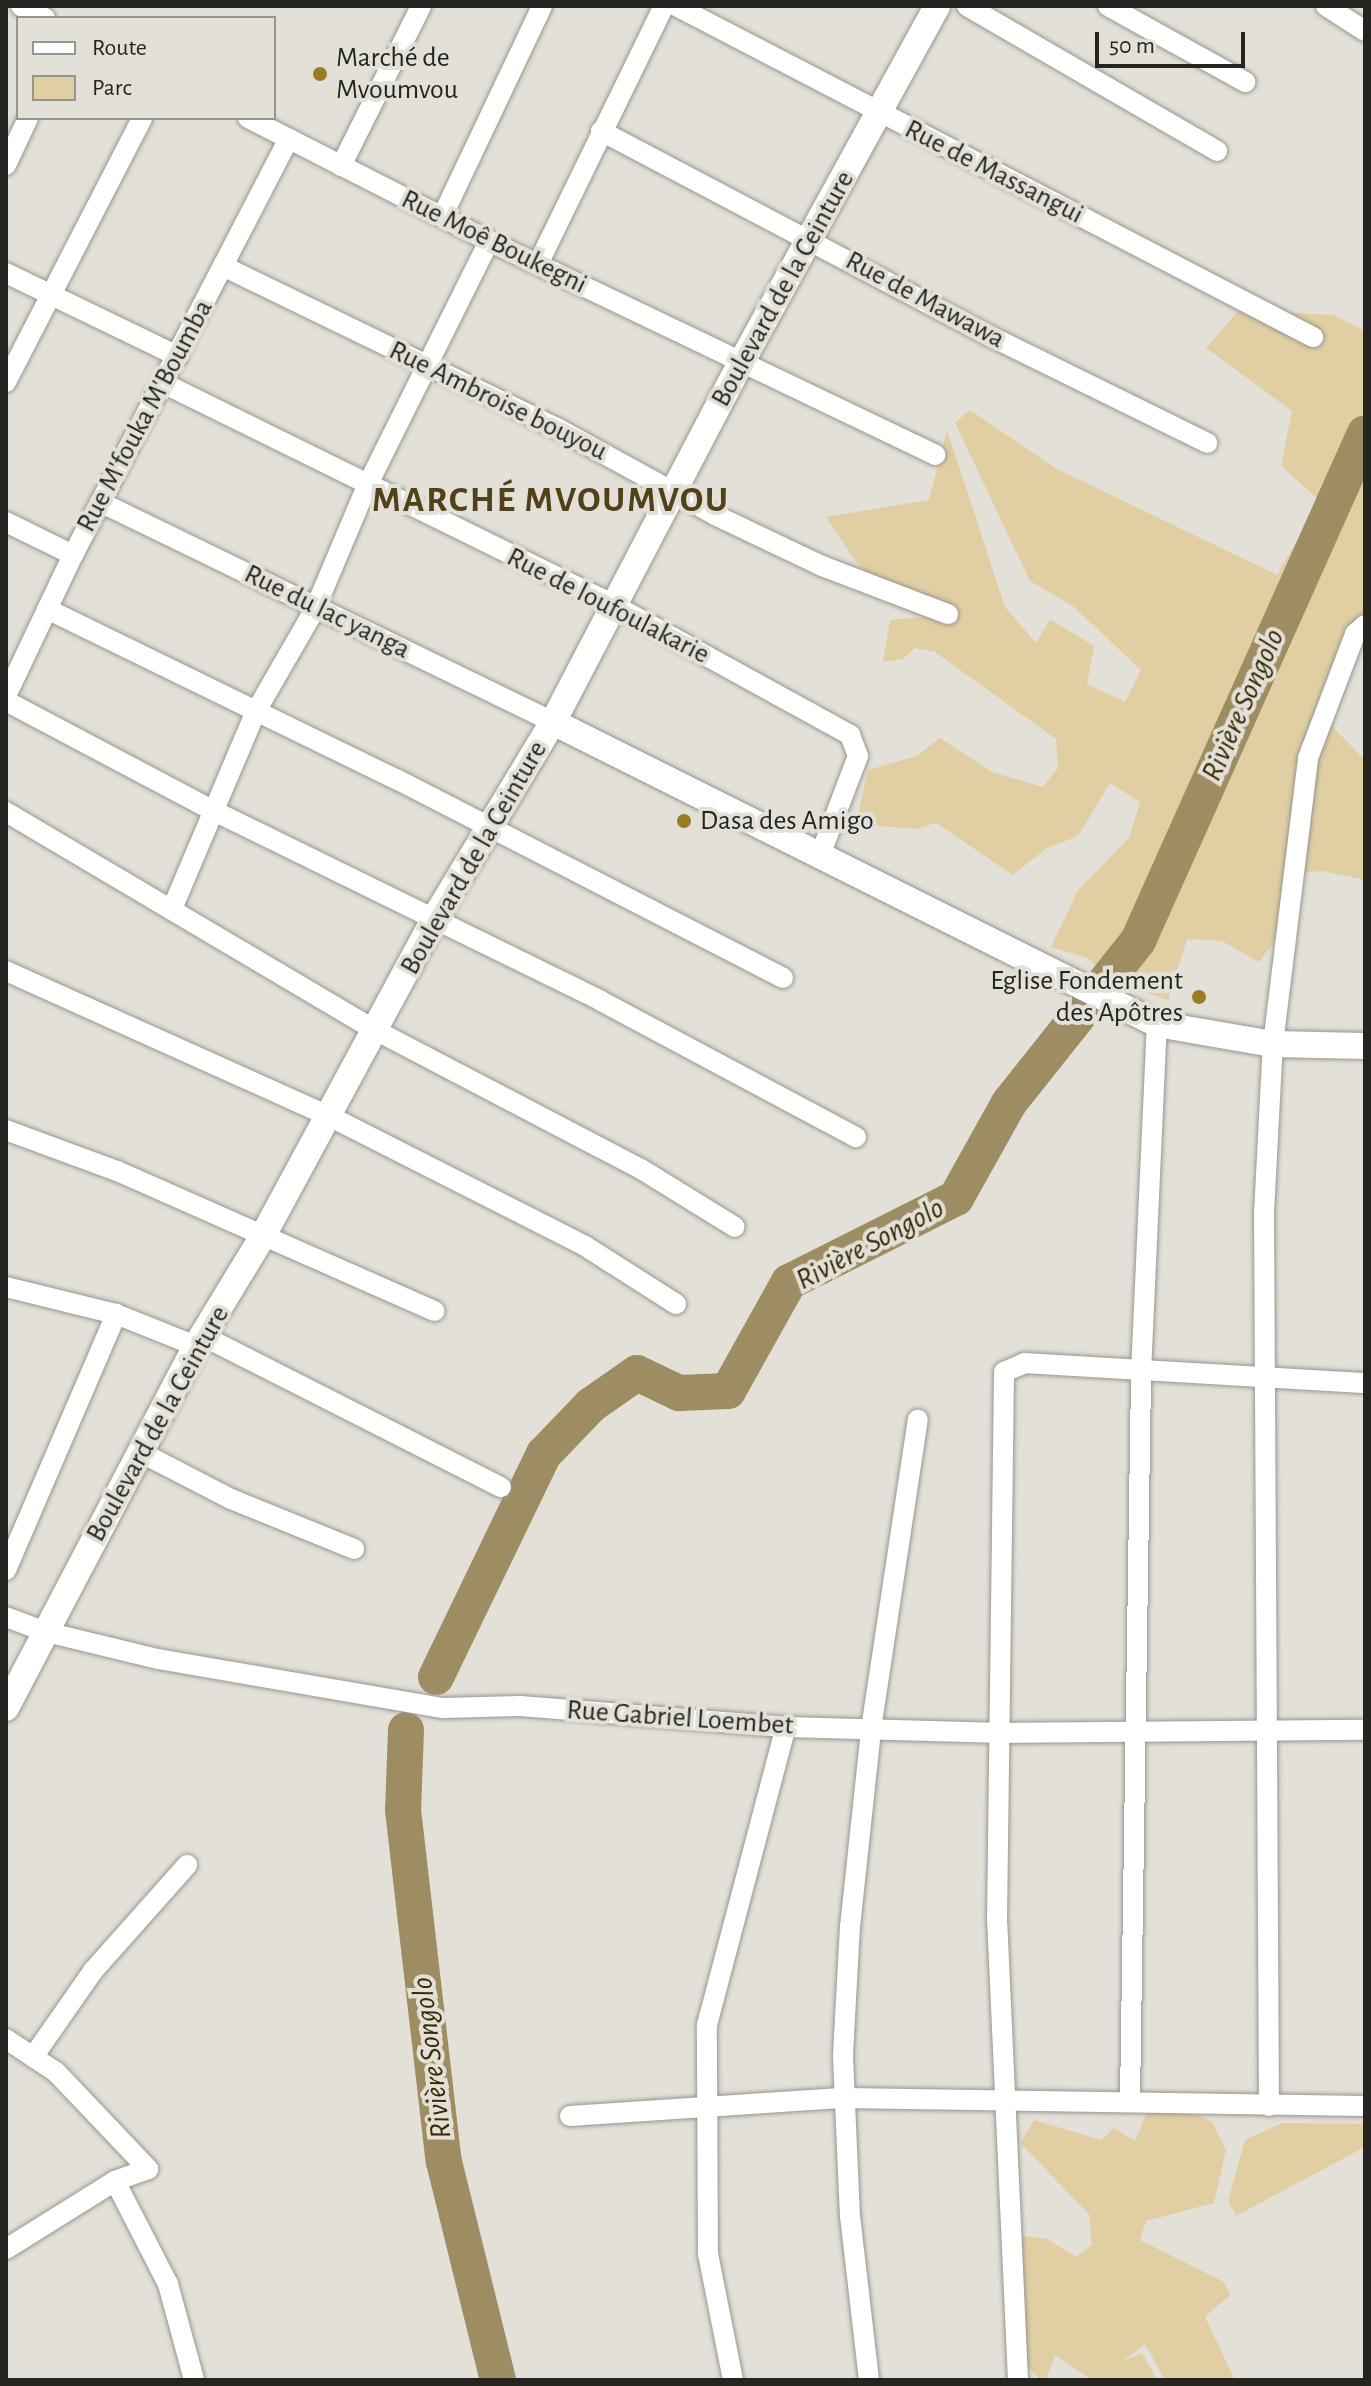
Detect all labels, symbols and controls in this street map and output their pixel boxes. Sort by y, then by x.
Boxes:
legend [16,16,276,120]
scale bar [1099,16,1249,66]
text: 50 m [1109,34,1155,58]
text: Route [92,36,147,60]
place label: Marché de Mvoumvou [336,41,458,107]
marker: Marché de Mvoumvou [311,65,329,83]
text: Parc [92,76,132,100]
street label: Rue de Massangui [899,113,1089,231]
street label: Boulevard de la Ceinture [704,165,862,413]
street label: Rue Moê Boukegni [396,183,592,301]
street label: Rue de Mawawa [840,244,1010,356]
street label: Rue M'fouka M'Boumba [70,294,220,538]
street label: Rue Ambroise bouyou [384,334,612,468]
district label: MARCHÉ MVOUMVOU [372,479,730,523]
street label: Rue de loufoulakarie [501,540,715,672]
street label: Rue du lac yanga [239,557,415,667]
water label: Rivière Songolo [1194,623,1292,787]
street label: Boulevard de la Ceinture [393,735,555,981]
place label: Dasa des Amigo [700,804,874,838]
marker: Dasa des Amigo [675,812,693,830]
place label: Eglise Fondement des Apôtres [990,964,1183,1030]
marker: Eglise Fondement des Apôtres [1190,988,1208,1006]
water label: Rivière Songolo [790,1190,950,1298]
street label: Boulevard de la Ceinture [79,1300,237,1548]
street label: Rue Gabriel Loembet [566,1693,794,1743]
water label: Rivière Songolo [404,1975,460,2141]

